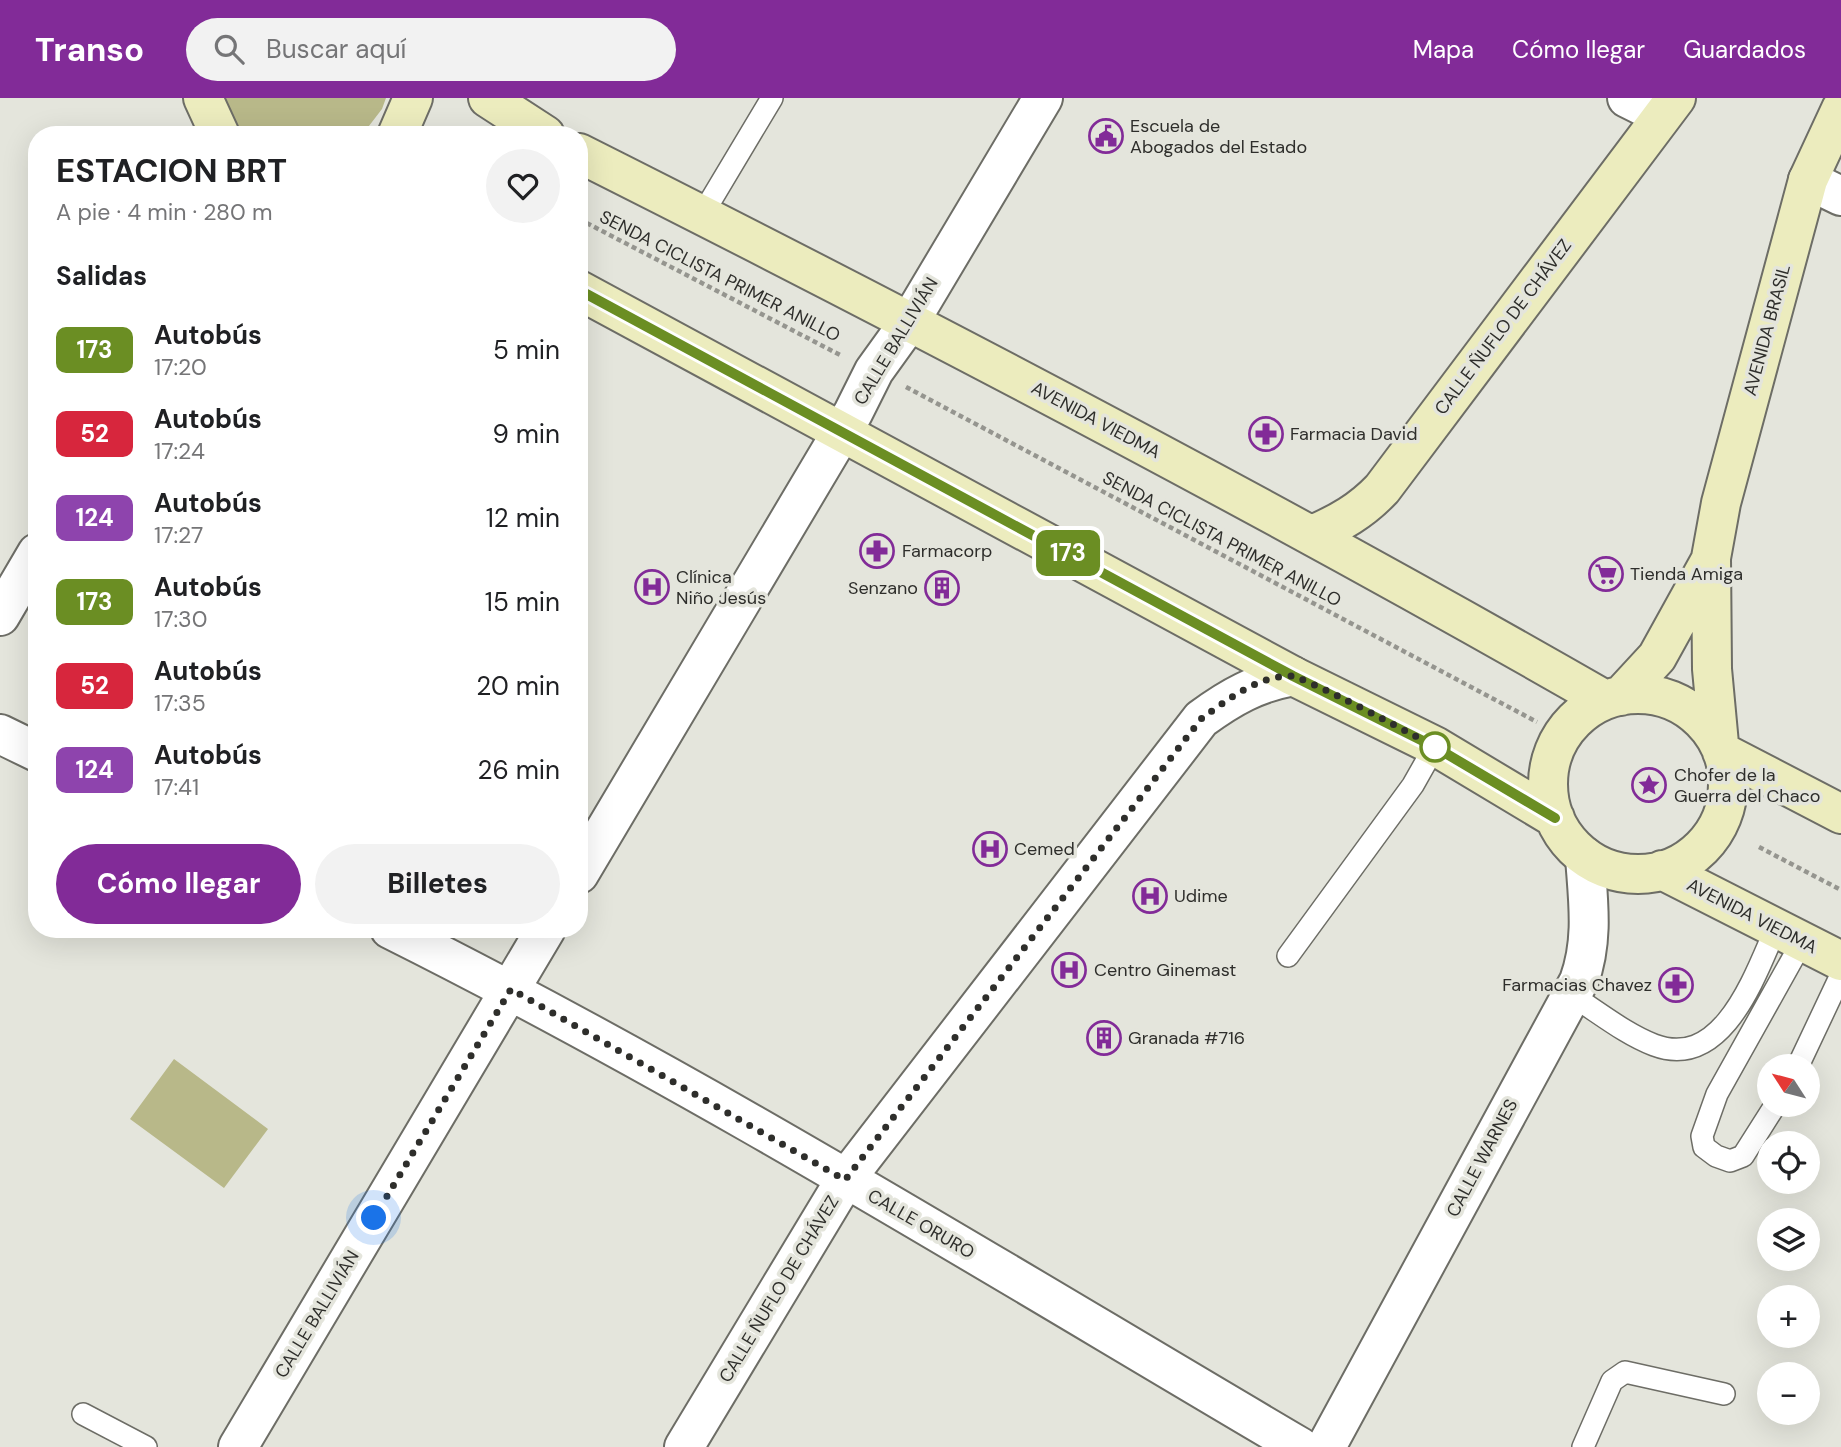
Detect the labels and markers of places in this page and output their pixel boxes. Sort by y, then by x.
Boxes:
place label: Escuela de Abogados del Estado [1130,114,1307,159]
public building icon: Escuela de Abogados del Estado [1087,117,1125,155]
pharmacy icon: Farmacia David [1247,415,1285,453]
place label: Farmacia David [1290,422,1417,446]
pharmacy icon: Farmacorp [858,532,896,570]
place label: Farmacorp [902,539,992,563]
supermarket icon: Tienda Amiga [1587,555,1625,593]
place label: Tienda Amiga [1630,562,1743,586]
place label: Clínica Niño Jesús [676,565,766,610]
hospital icon: Clínica Niño Jesús [633,568,671,606]
building icon: Senzano [923,569,961,607]
place label: Senzano [848,576,918,600]
unlabelled marker [1420,732,1450,762]
place label: Chofer de la Guerra del Chaco [1674,763,1820,808]
place icon: Chofer de la Guerra del Chaco [1630,766,1668,804]
hospital icon: Cemed [971,830,1009,868]
place label: Cemed [1014,837,1075,861]
hospital icon: Udime [1131,877,1169,915]
place label: Udime [1174,884,1228,908]
hospital icon: Centro Ginemast [1050,951,1088,989]
place label: Centro Ginemast [1094,958,1236,982]
pharmacy icon: Farmacias Chavez [1657,966,1695,1004]
place label: Farmacias Chavez [1502,973,1652,997]
building icon: Granada #716 [1085,1019,1123,1057]
place label: Granada #716 [1128,1026,1245,1050]

